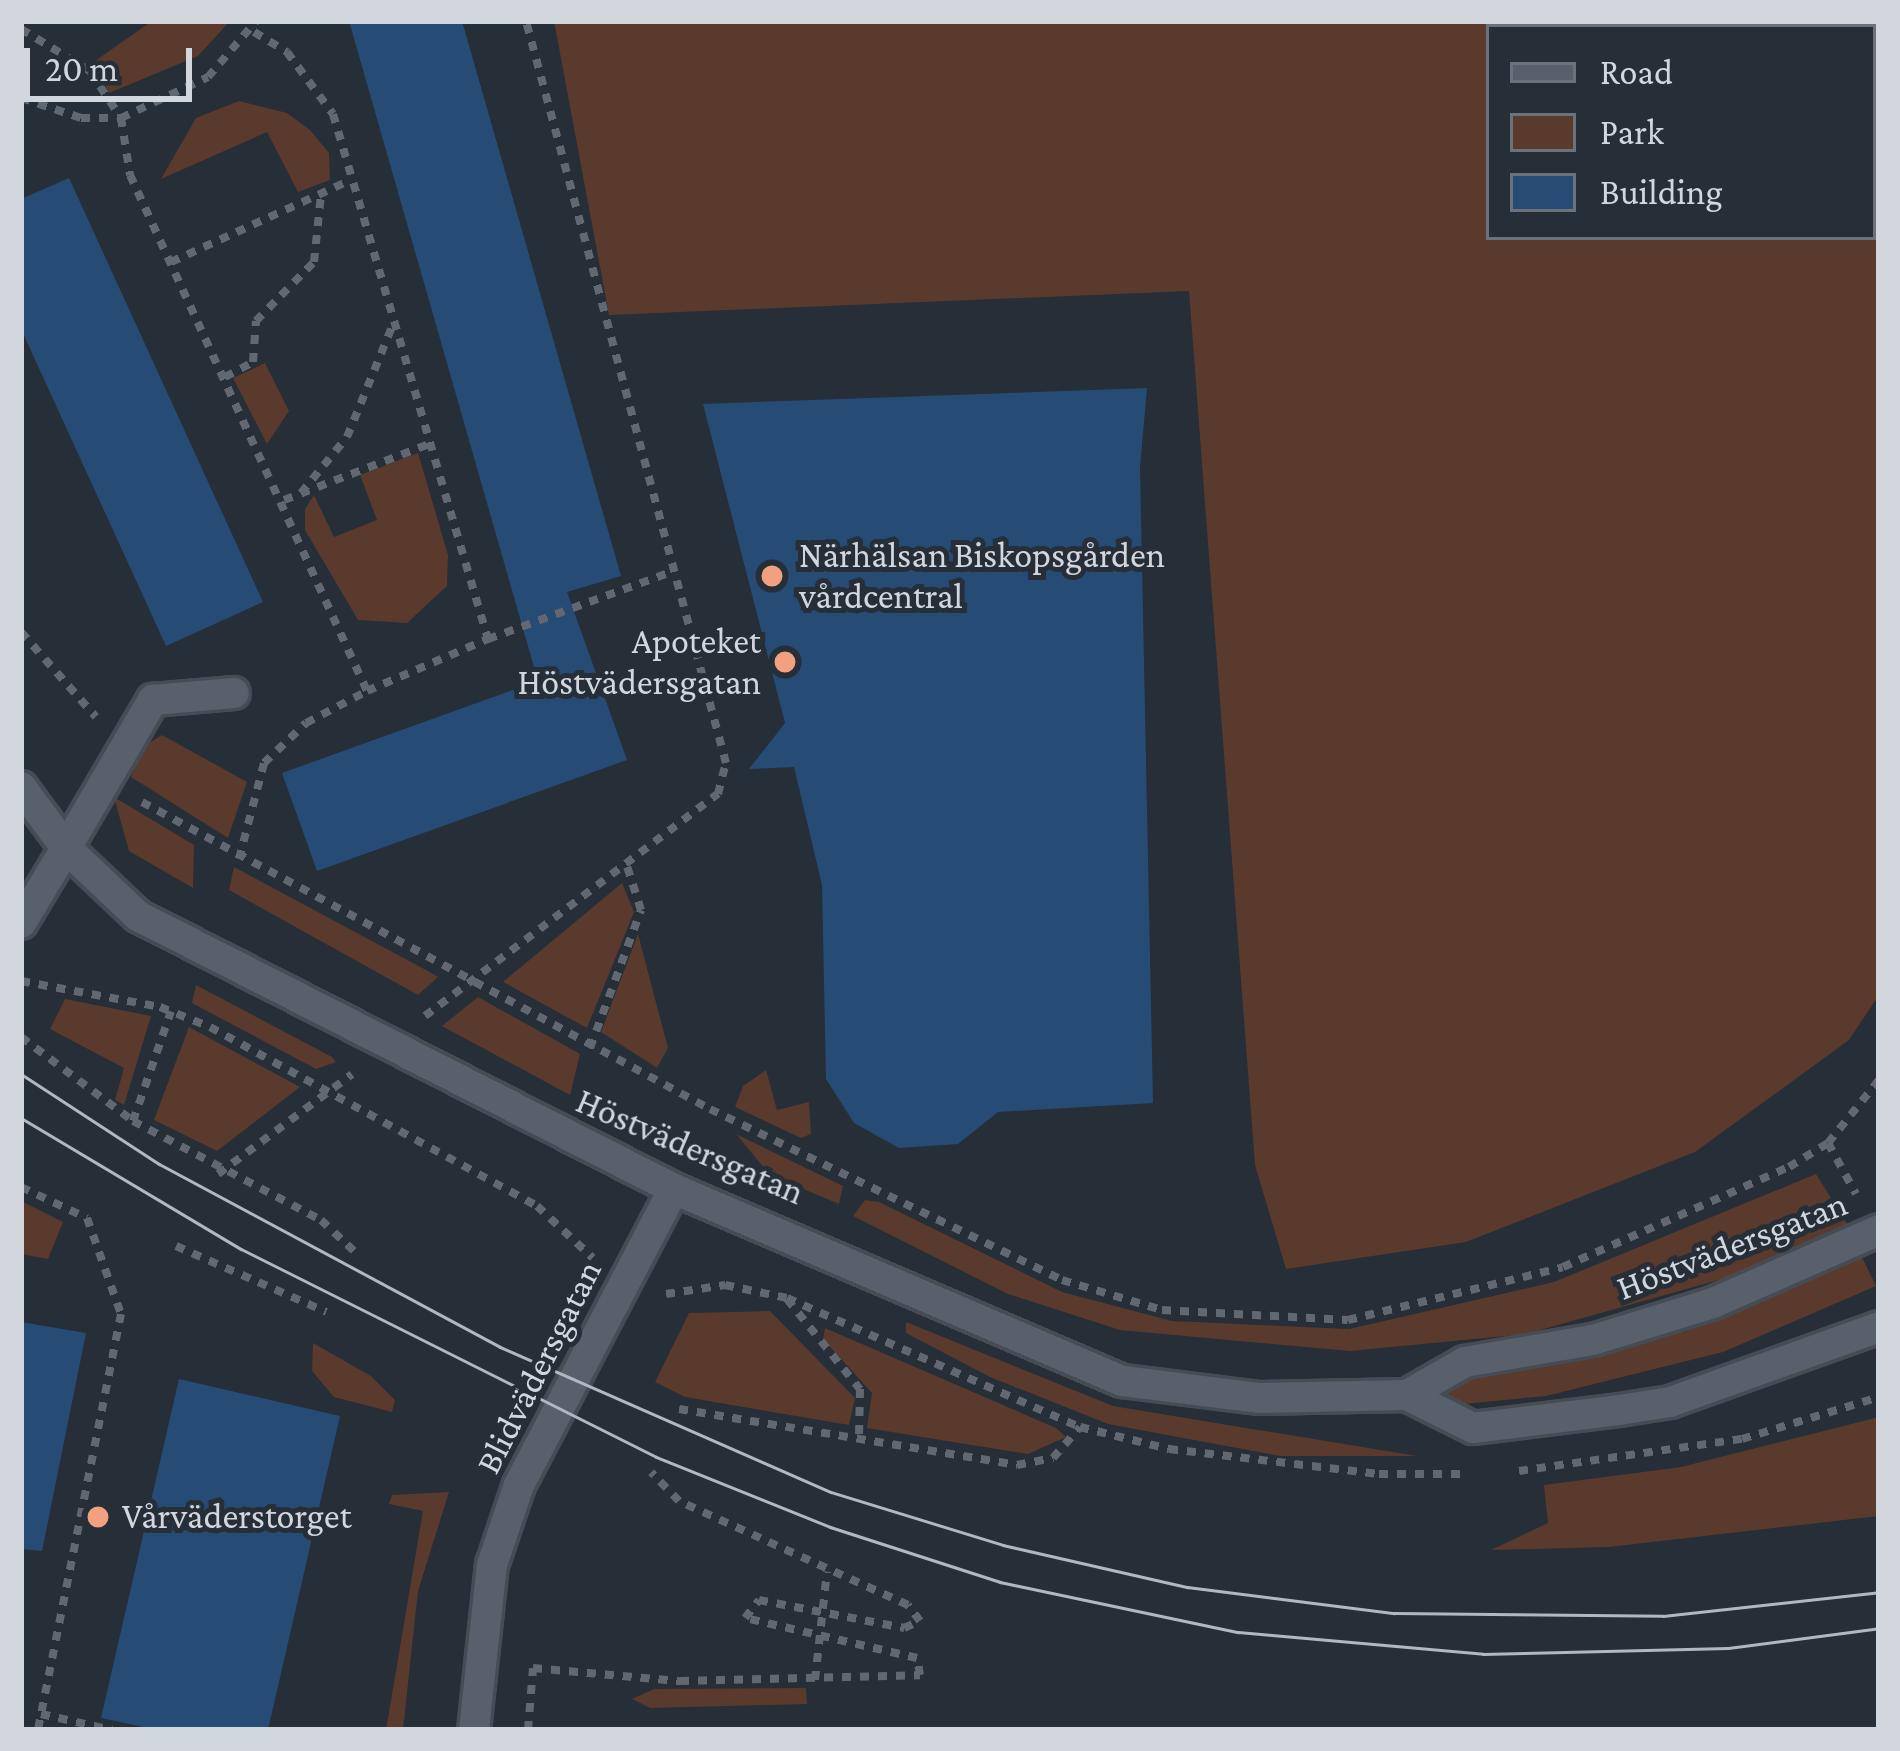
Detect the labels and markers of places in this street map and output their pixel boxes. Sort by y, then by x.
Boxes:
place label: Närhälsan Biskopsgården vårdcentral [799,533,1165,618]
marker: Närhälsan Biskopsgården vårdcentral [756,560,788,592]
place label: Apoteket Höstvädersgatan [518,619,761,704]
marker: Apoteket Höstvädersgatan [772,649,798,675]
place label: Vårväderstorget [122,1495,352,1539]
marker: Vårväderstorget [85,1504,111,1530]

